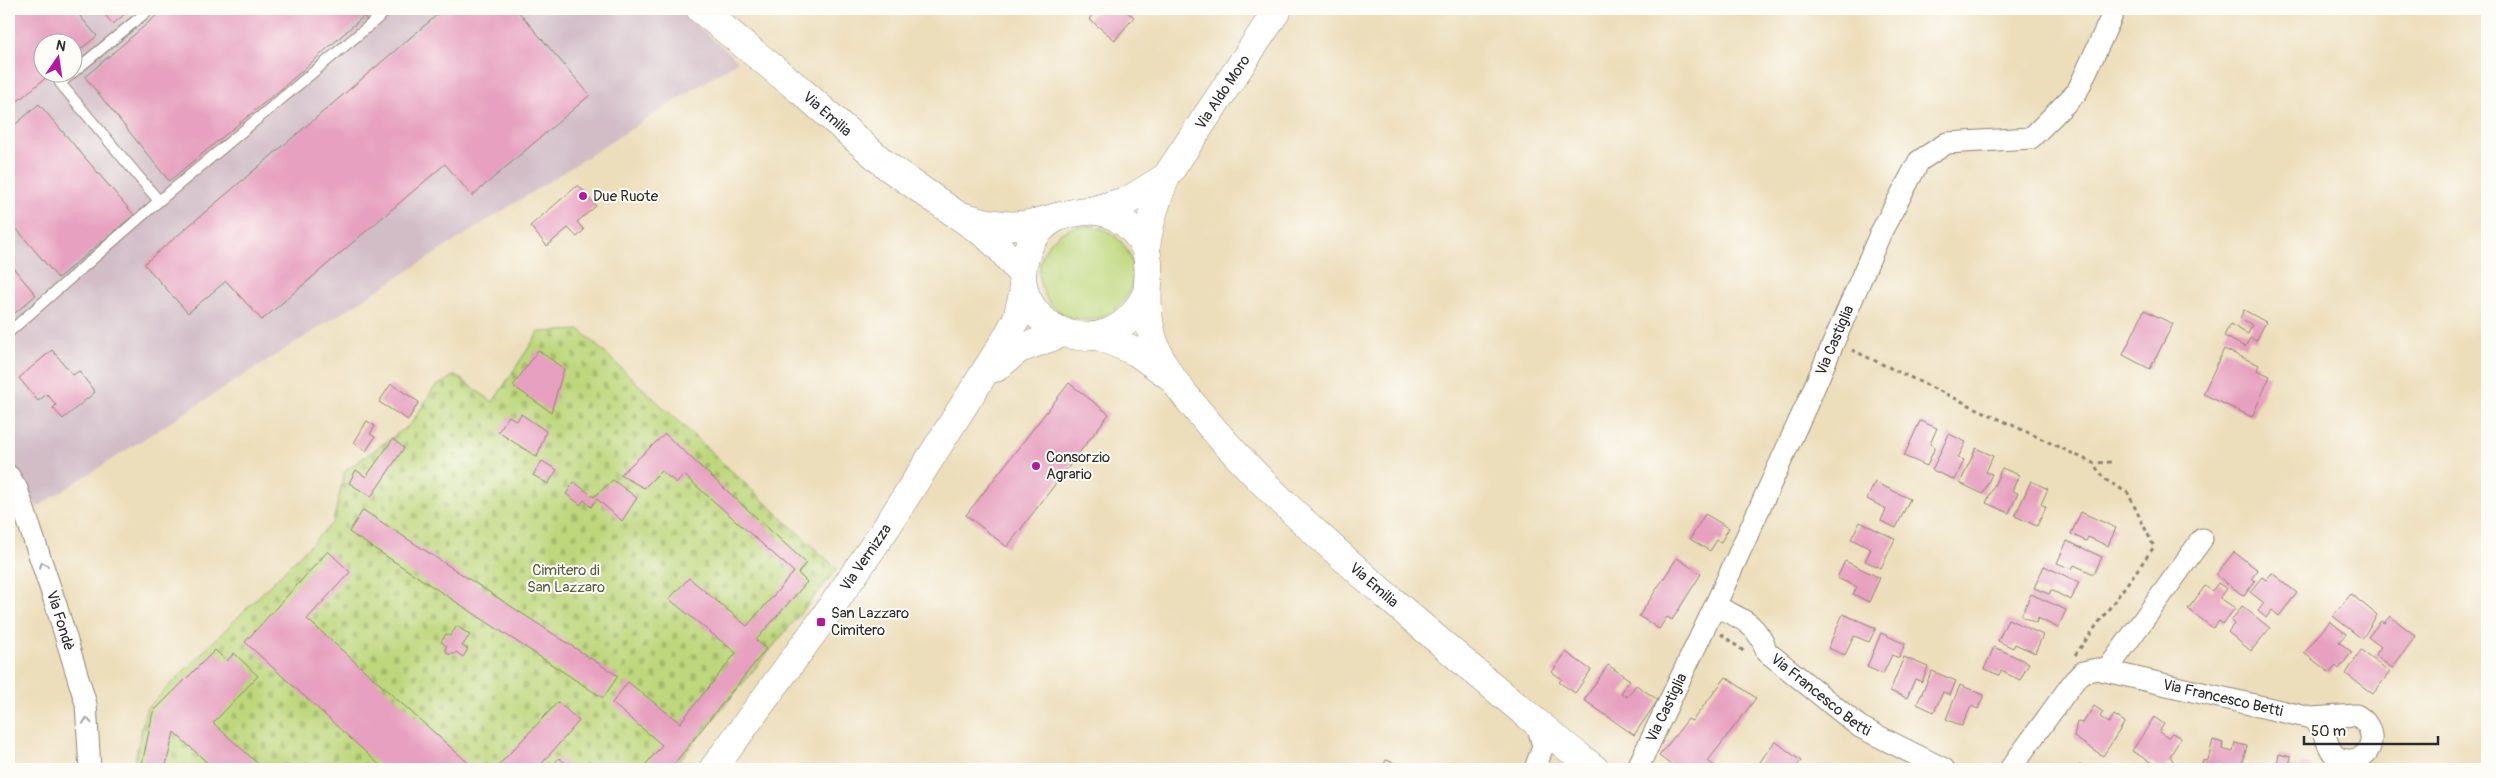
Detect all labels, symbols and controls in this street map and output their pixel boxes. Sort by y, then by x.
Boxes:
north arrow [32,32,82,82]
text: N [54,36,67,55]
street label: Via Aldo Moro [1191,51,1254,133]
street label: Via Emilia [799,87,856,140]
place label: Due Ruote [593,187,659,206]
marker: Due Ruote [577,190,589,202]
street label: Via Castiglia [1811,302,1858,378]
place label: Consorzio Agrario [1046,448,1110,484]
marker: Consorzio Agrario [1030,460,1042,472]
street label: Via Vernizza [836,520,896,595]
street label: Via Emilia [1346,558,1402,611]
one-way arrow [39,561,49,569]
park label: Cimitero di San Lazzaro [527,561,605,597]
street label: Via Fondè [42,588,79,653]
place label: San Lazzaro Cimitero [831,604,909,640]
marker: San Lazzaro Cimitero [815,616,827,628]
street label: Via Francesco Betti [1767,649,1874,740]
street label: Via Castiglia [1642,670,1691,745]
street label: Via Francesco Betti [2161,675,2285,721]
scale bar [2304,713,2437,745]
one-way arrow [82,716,93,724]
text: 50 m [2311,722,2346,741]

